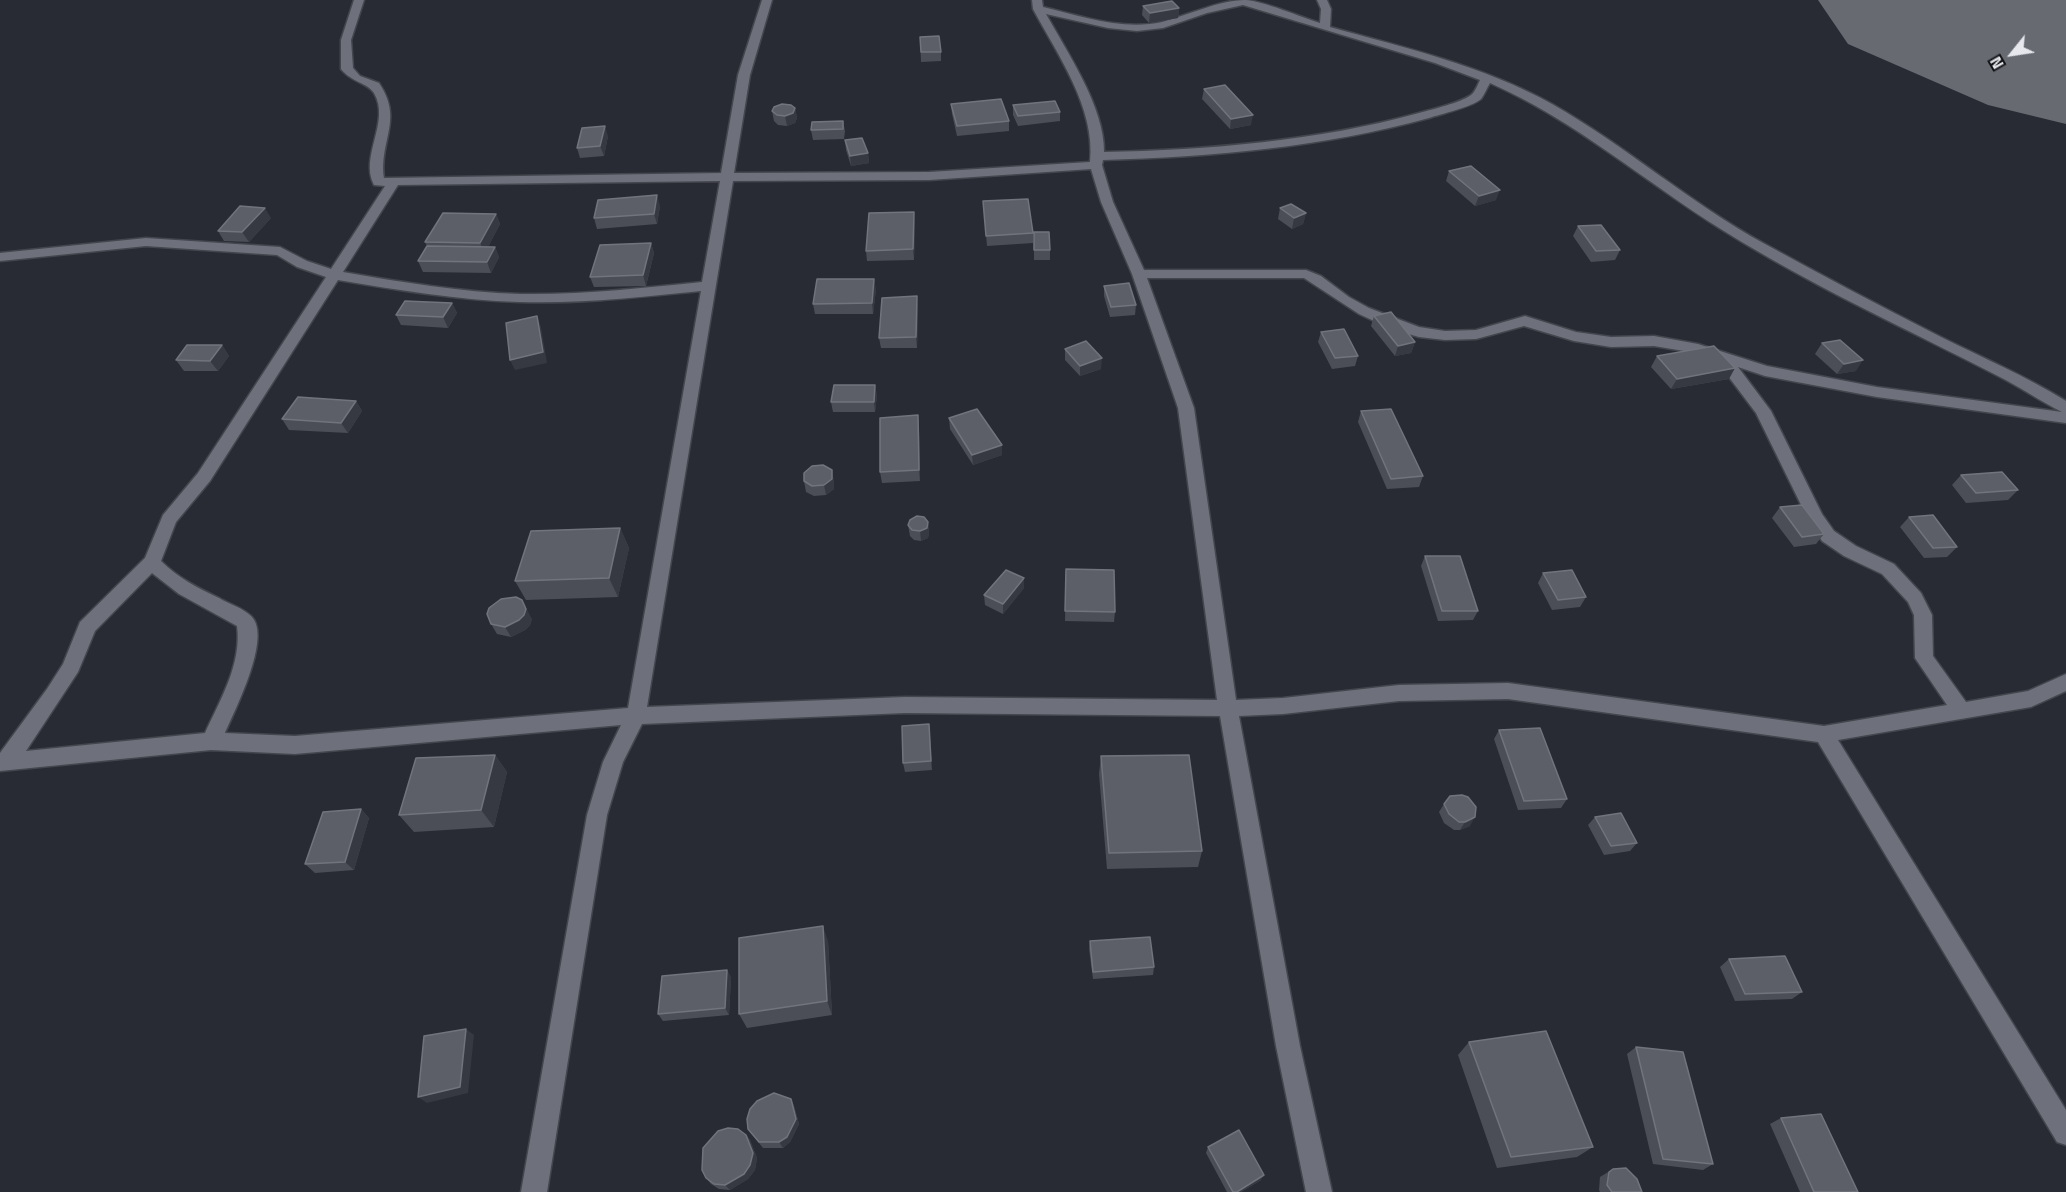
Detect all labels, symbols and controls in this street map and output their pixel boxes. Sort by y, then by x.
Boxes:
north arrow [1982,24,2042,84]
text: N [1983,52,2010,74]

